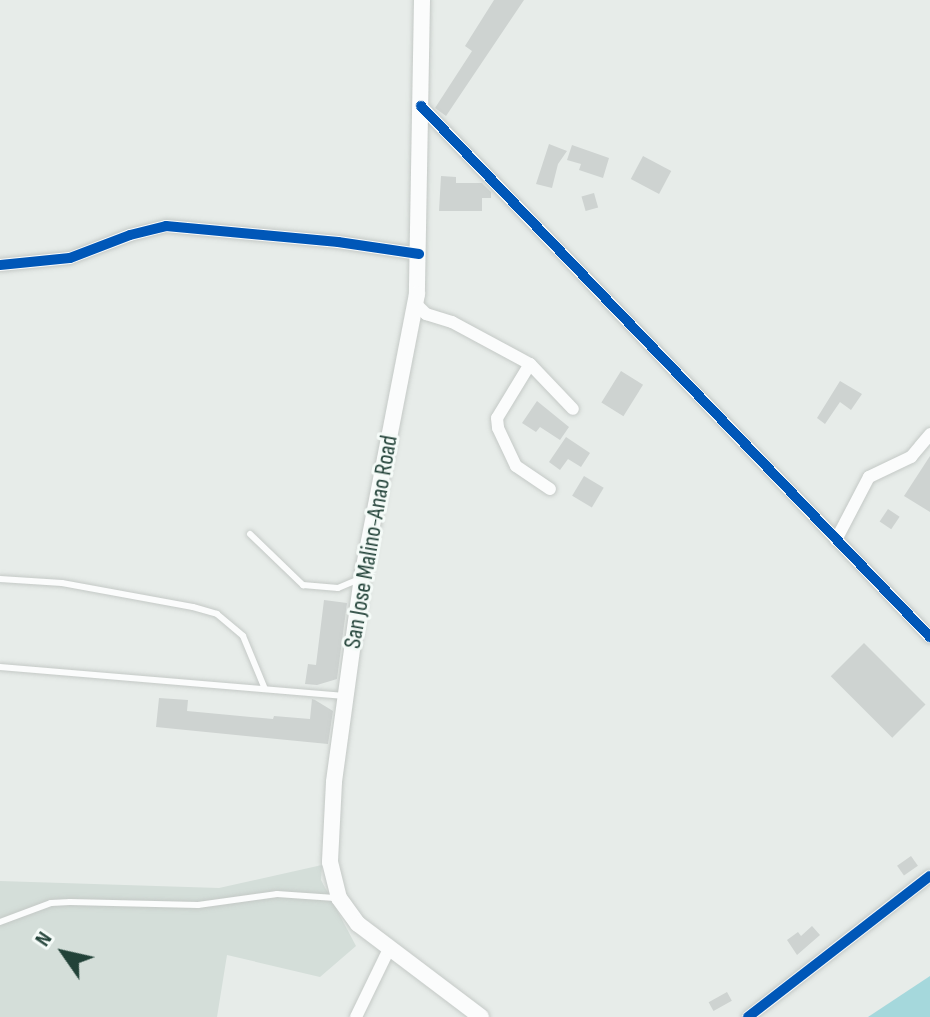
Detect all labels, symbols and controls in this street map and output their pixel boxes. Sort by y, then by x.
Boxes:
street label: San Jose Malino-Anao Road [338,433,404,651]
north arrow [24,913,104,993]
text: N [29,927,58,952]

